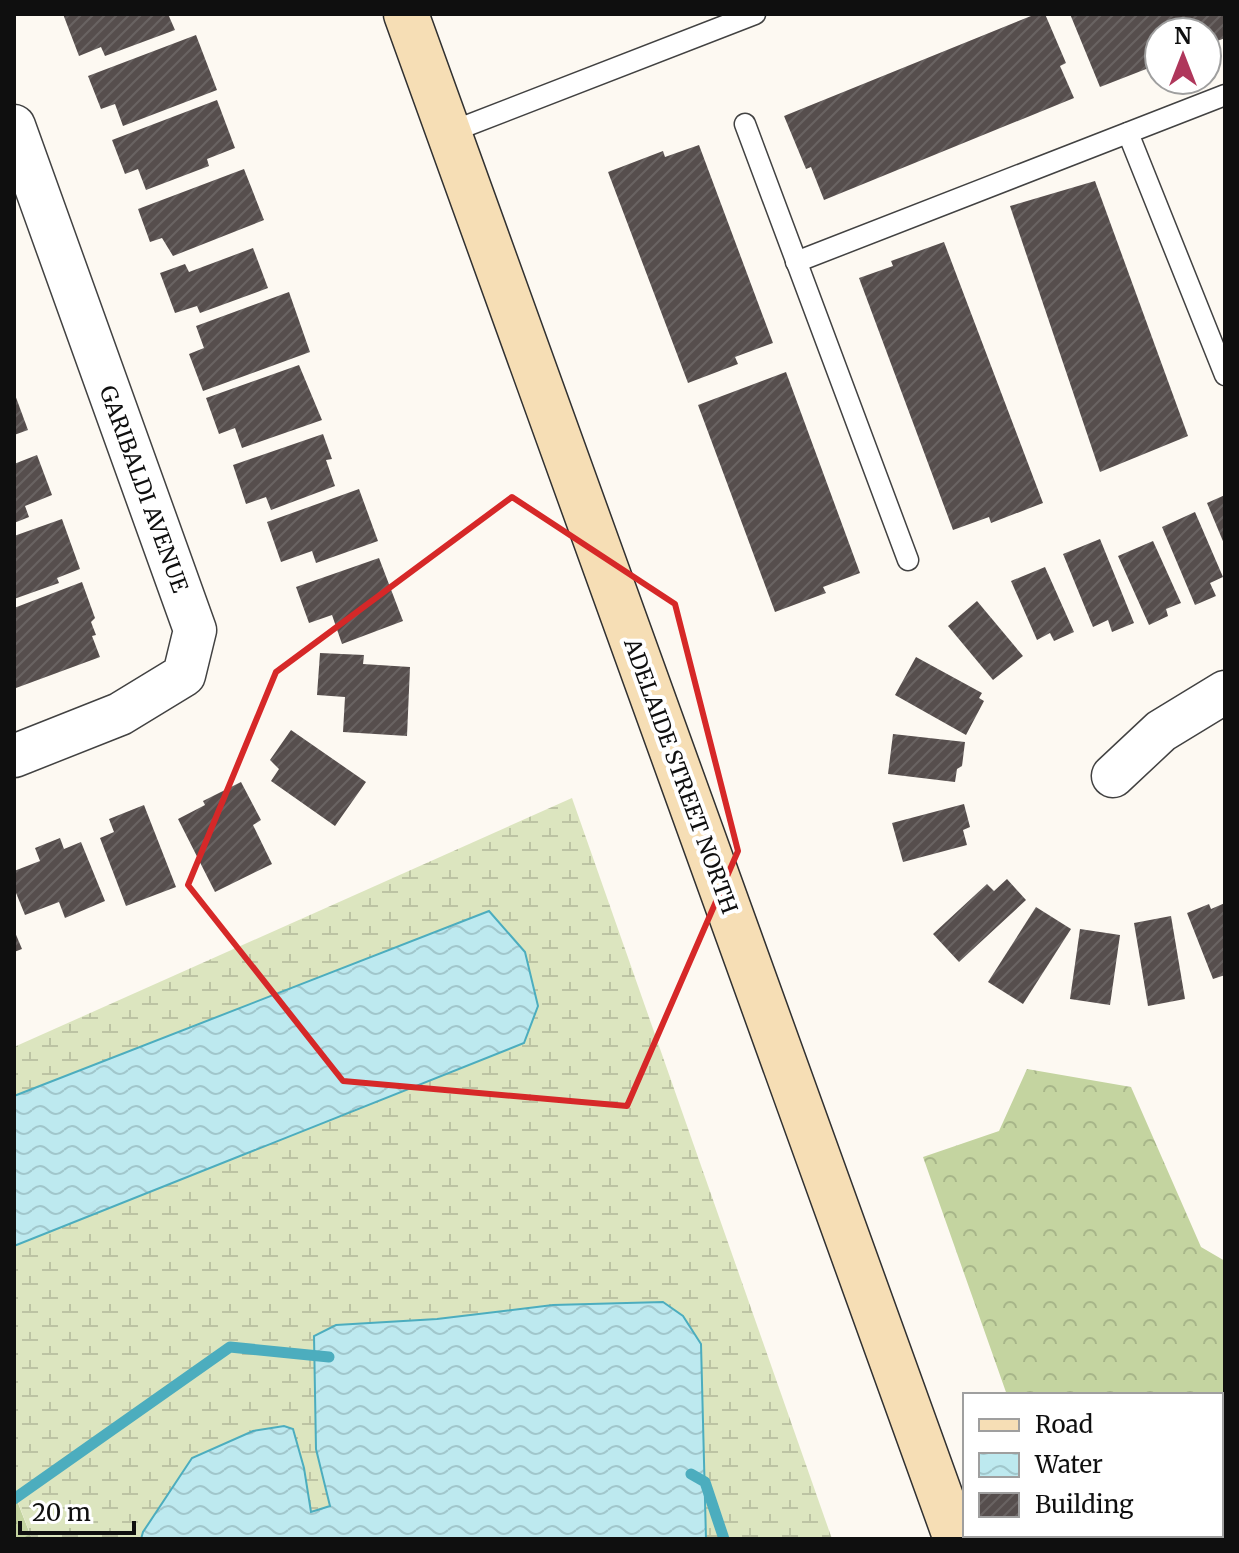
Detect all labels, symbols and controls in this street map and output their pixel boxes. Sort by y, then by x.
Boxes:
north arrow [1143,16,1223,96]
text: N [1174,22,1192,50]
street label: GARIBALDI AVENUE [94,382,194,596]
street label: ADELAIDE STREET NORTH [618,634,744,918]
legend [963,1393,1223,1537]
text: Road [1035,1409,1093,1440]
text: Water [1034,1449,1103,1480]
scale bar [20,1485,134,1535]
text: Building [1035,1489,1134,1520]
text: 20 m [32,1497,91,1528]

